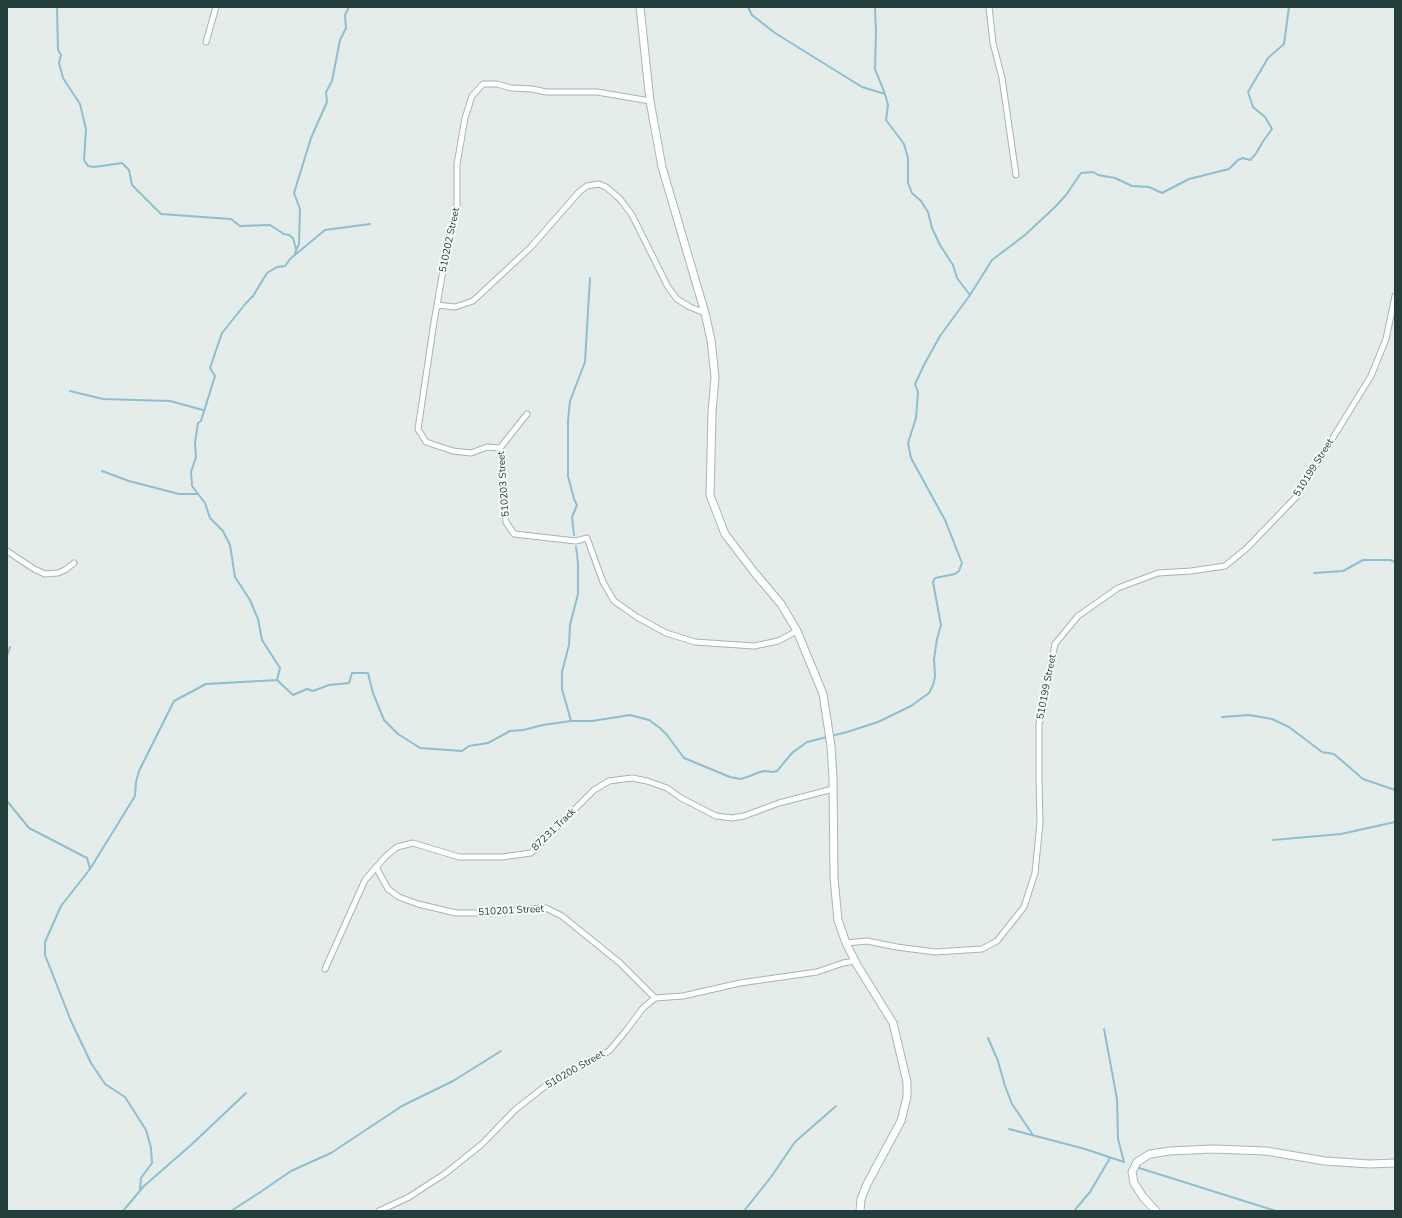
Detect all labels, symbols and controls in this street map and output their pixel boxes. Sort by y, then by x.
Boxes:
street label: 510202 Street [437,207,463,273]
street label: 510199 Street [1291,437,1337,499]
street label: 510203 Street [496,451,512,517]
street label: 510199 Street [1035,654,1059,720]
street label: 87231 Track [530,806,578,854]
street label: 510201 Street [478,903,544,919]
street label: 510200 Street [543,1048,607,1092]

